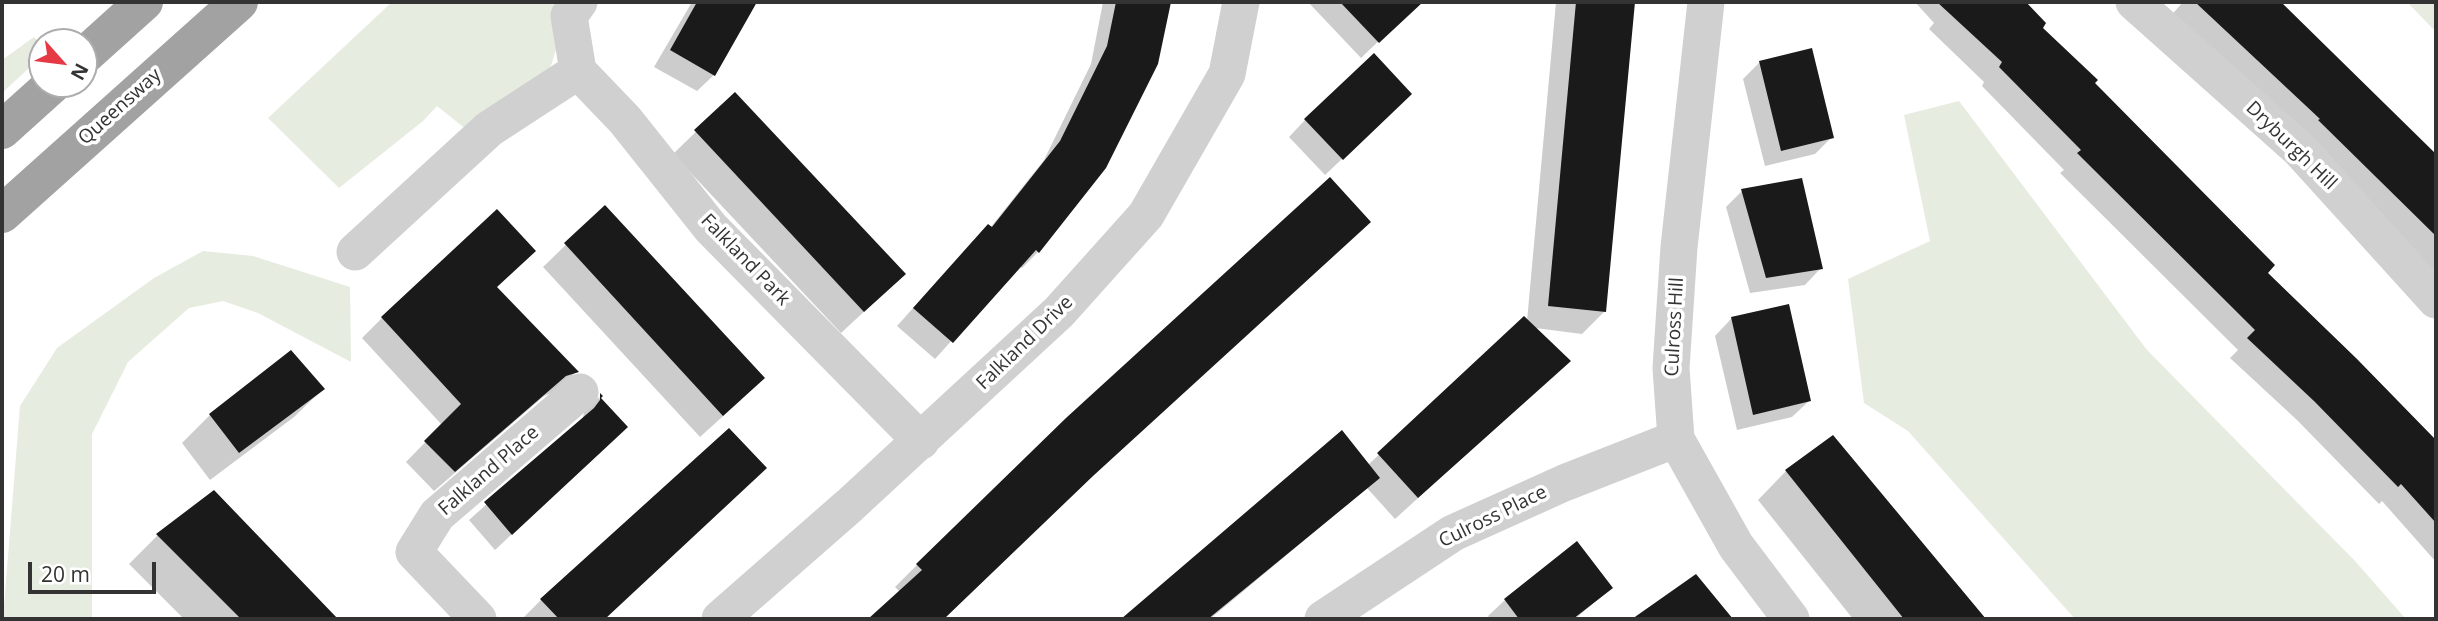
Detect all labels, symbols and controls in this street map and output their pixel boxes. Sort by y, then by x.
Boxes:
north arrow [28,28,98,98]
text: N [65,59,95,85]
street label: Queensway [74,64,166,150]
street label: Dryburgh Hill [2241,97,2341,195]
street label: Falkland Park [696,209,794,311]
street label: Culross Hill [1661,277,1689,377]
street label: Falkland Drive [972,291,1078,395]
street label: Falkland Place [434,421,544,521]
street label: Culross Place [1435,481,1551,553]
scale bar [32,548,159,592]
text: 20 m [41,560,90,588]

